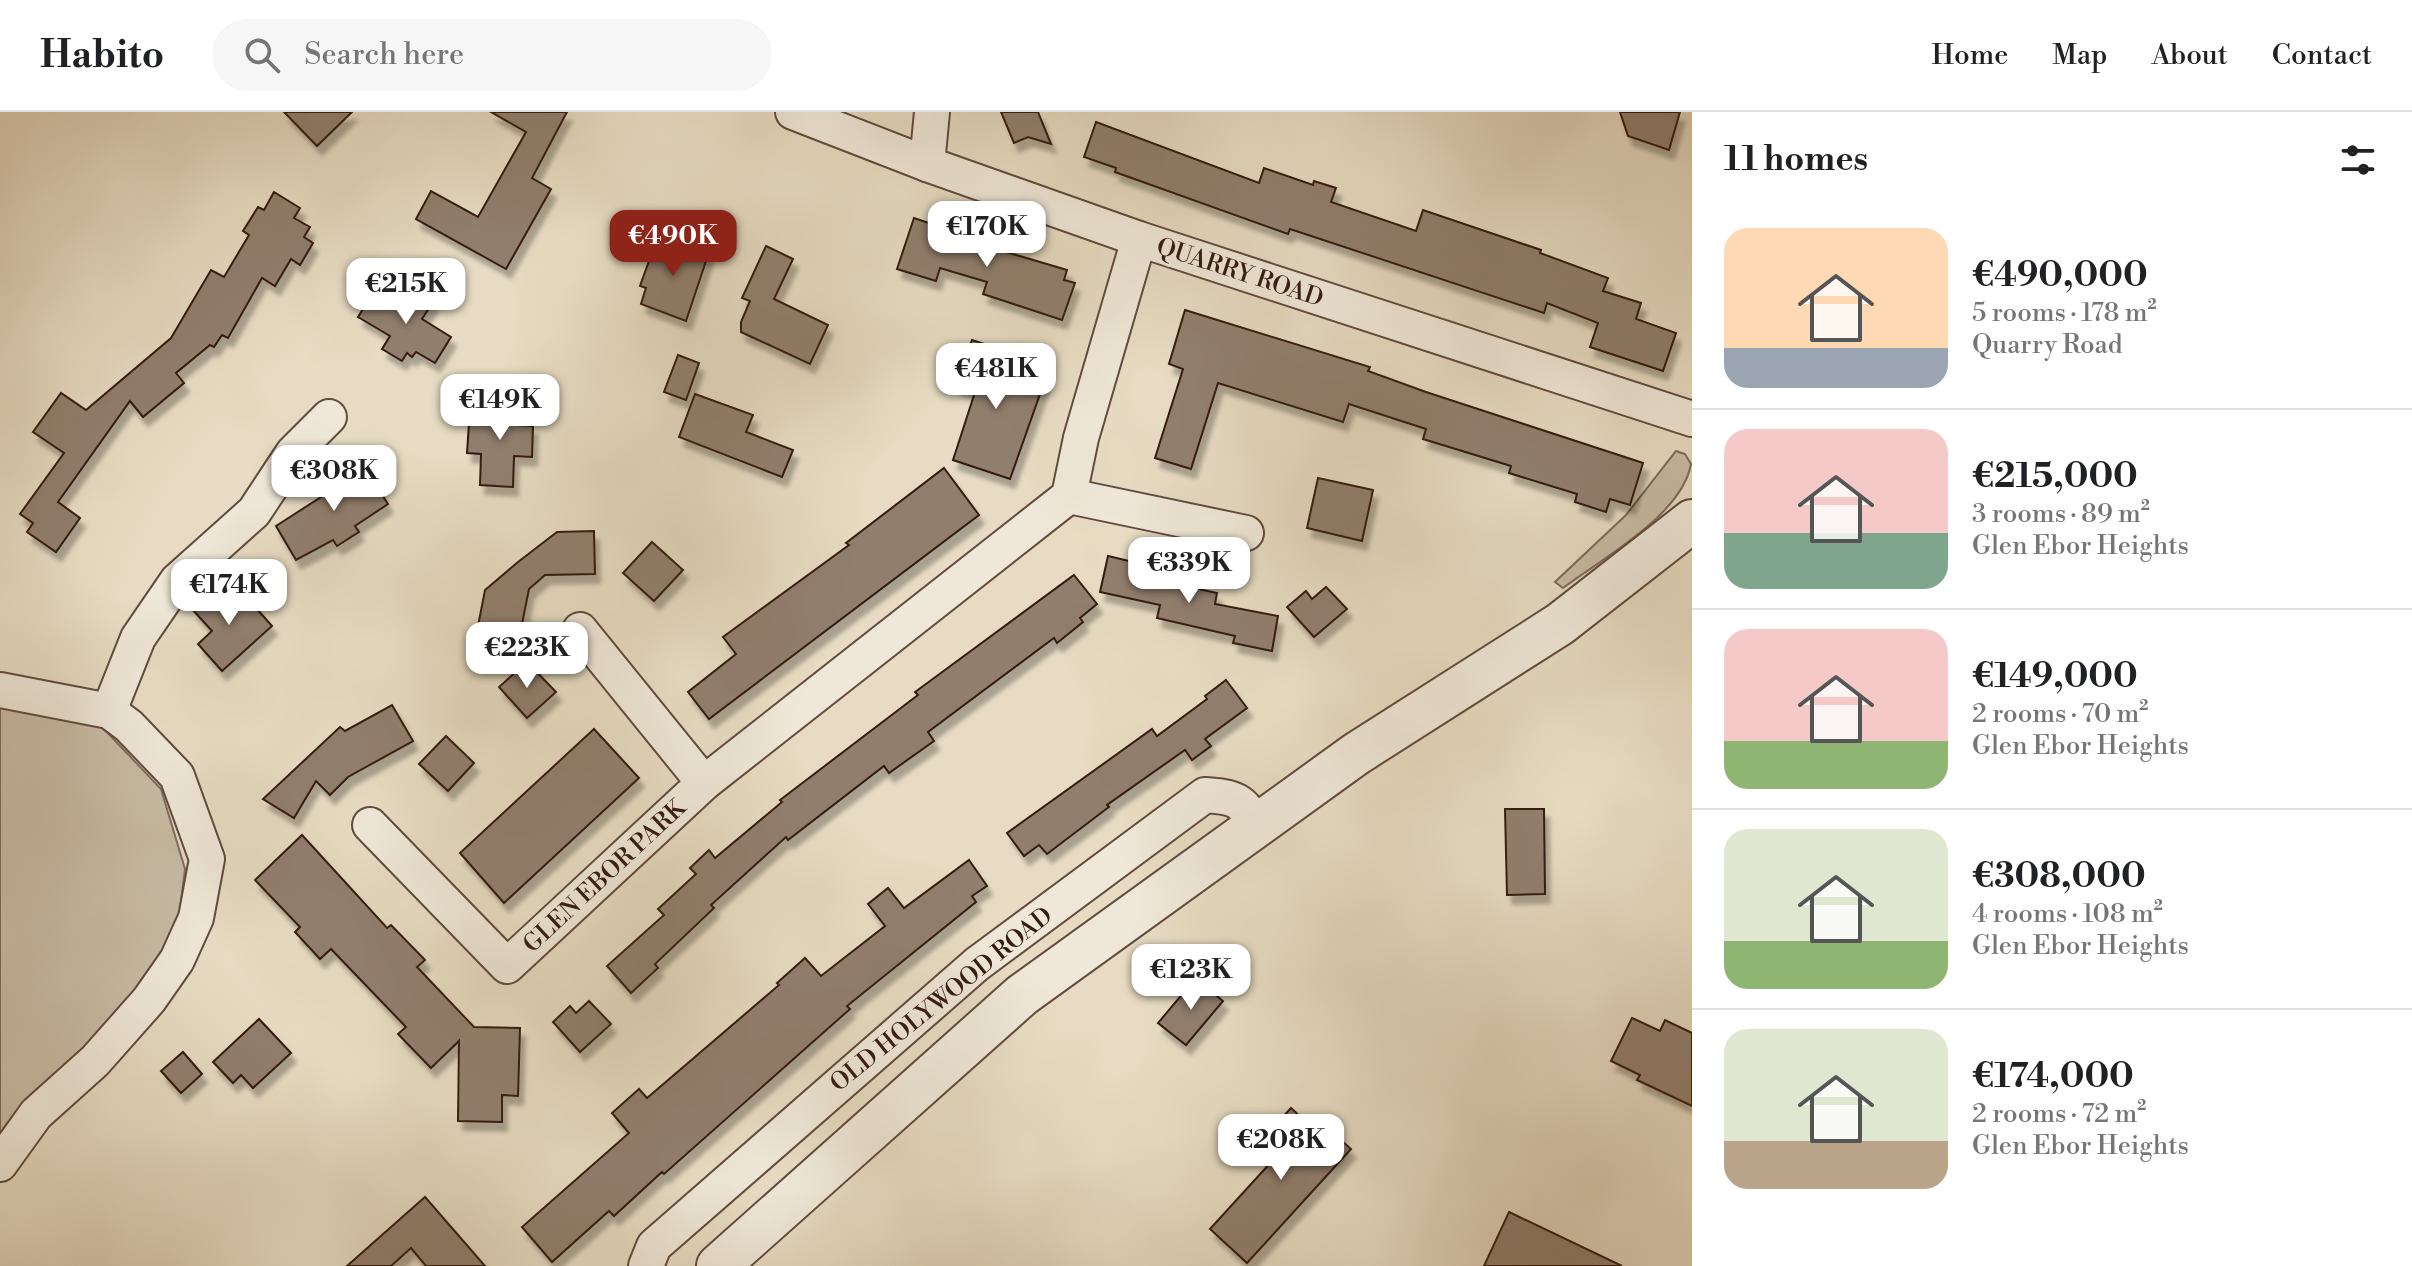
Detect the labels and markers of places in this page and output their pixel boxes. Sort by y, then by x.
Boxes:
pin: €170K [931,201,1043,269]
pin: €490K [617,210,729,278]
pin: €215K [350,258,462,326]
pin: €481K [940,343,1052,411]
pin: €149K [444,374,556,442]
pin: €308K [278,445,390,513]
pin: €339K [1133,537,1245,605]
pin: €174K [173,559,285,627]
pin: €223K [471,622,583,690]
pin: €123K [1135,944,1247,1012]
pin: €208K [1225,1114,1337,1182]

